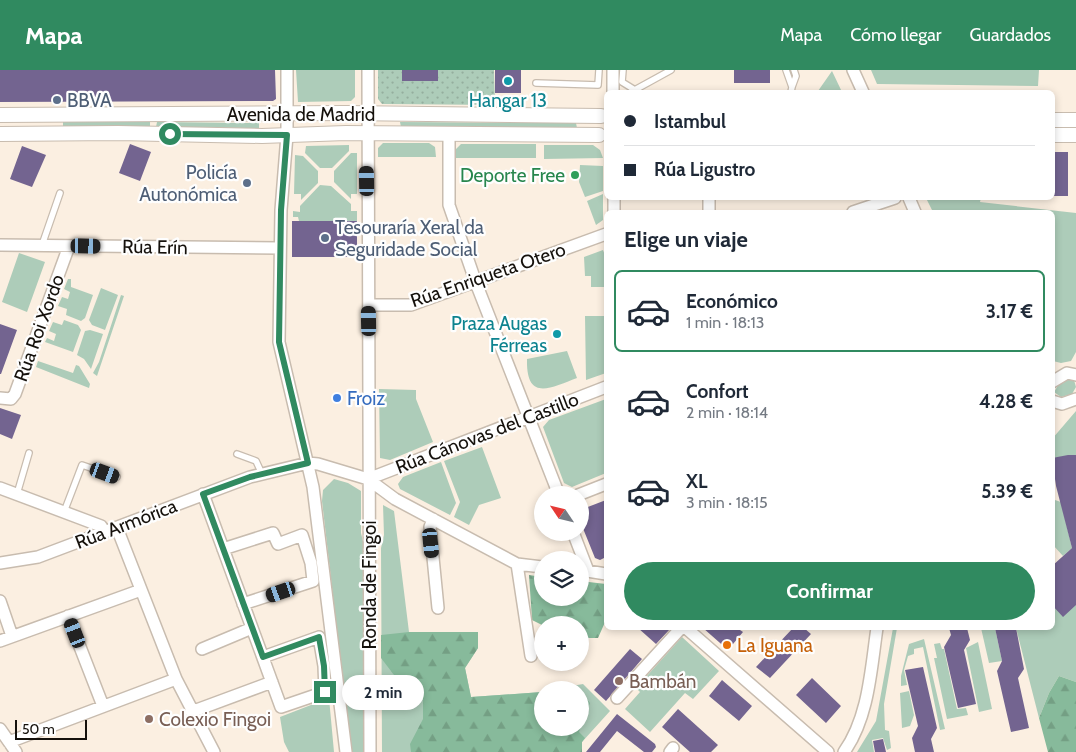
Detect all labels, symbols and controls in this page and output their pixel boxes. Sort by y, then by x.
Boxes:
text: Mapa [25,21,82,50]
text: Mapa [780,24,822,46]
text: Cómo llegar [850,24,942,46]
text: Guardados [970,24,1051,46]
marker: Hangar 13 [502,75,514,87]
place label: BBVA [67,89,112,112]
place label: Hangar 13 [469,89,547,112]
marker: BBVA [51,94,63,106]
street label: Avenida de Madrid [227,103,375,126]
text: Istambul [654,110,726,133]
route start [159,123,181,145]
text: Rúa Ligustro [654,158,755,181]
place label: Policía Autonómica [139,161,237,206]
place label: Deporte Free [460,164,565,187]
car [359,166,374,196]
marker: Deporte Free [569,169,581,181]
marker: Policía Autonómica [241,177,253,189]
place label: Tesouraría Xeral da Seguridade Social [335,216,484,261]
text: Elige un viaje [624,226,748,253]
marker: Tesouraría Xeral da Seguridade Social [319,232,331,244]
street label: Rúa Erín [122,235,188,259]
car [70,238,101,254]
street label: Rúa Enriqueta Otero [407,238,569,312]
street label: Rúa Roi Xordo [9,271,69,385]
icon: car [626,289,671,334]
text: Económico [686,290,778,313]
text: 3.17 € [986,300,1033,323]
car [361,306,376,336]
place label: Praza Augas Férreas [451,312,547,357]
text: 1 min · 18:13 [686,313,764,332]
marker: Praza Augas Férreas [551,328,563,340]
icon: car [626,379,671,424]
text: Confort [686,380,749,403]
place label: Froiz [347,387,385,410]
street label: Rúa Cánovas del Castillo [392,387,582,479]
text: 4.28 € [979,390,1033,413]
marker: Froiz [331,392,343,404]
text: 2 min · 18:14 [686,403,768,422]
car [88,461,121,485]
icon: car [626,469,671,514]
text: XL [686,470,707,493]
text: 5.39 € [981,480,1033,503]
north arrow [534,486,589,541]
map controls [534,486,589,736]
text: 3 min · 18:15 [686,493,768,512]
street label: Rúa Armórica [72,494,180,554]
street label: Ronda de Fingoi [358,520,381,650]
car [421,527,440,559]
button: layers [534,551,589,606]
button: Confirmar [624,562,1035,620]
car [264,580,297,604]
car [62,616,87,650]
button: + [534,616,589,671]
place label: La Iguana [737,634,813,657]
marker: La Iguana [721,639,733,651]
place label: Bambán [629,670,696,693]
callout: 2 min [342,674,425,710]
marker: Bambán [613,675,625,687]
route end [314,681,336,703]
button: − [534,681,589,736]
text: 2 min [364,683,402,702]
place label: Colexio Fingoi [159,708,271,731]
marker: Colexio Fingoi [143,713,155,725]
scale bar [15,717,88,740]
text: 50 m [22,720,55,738]

